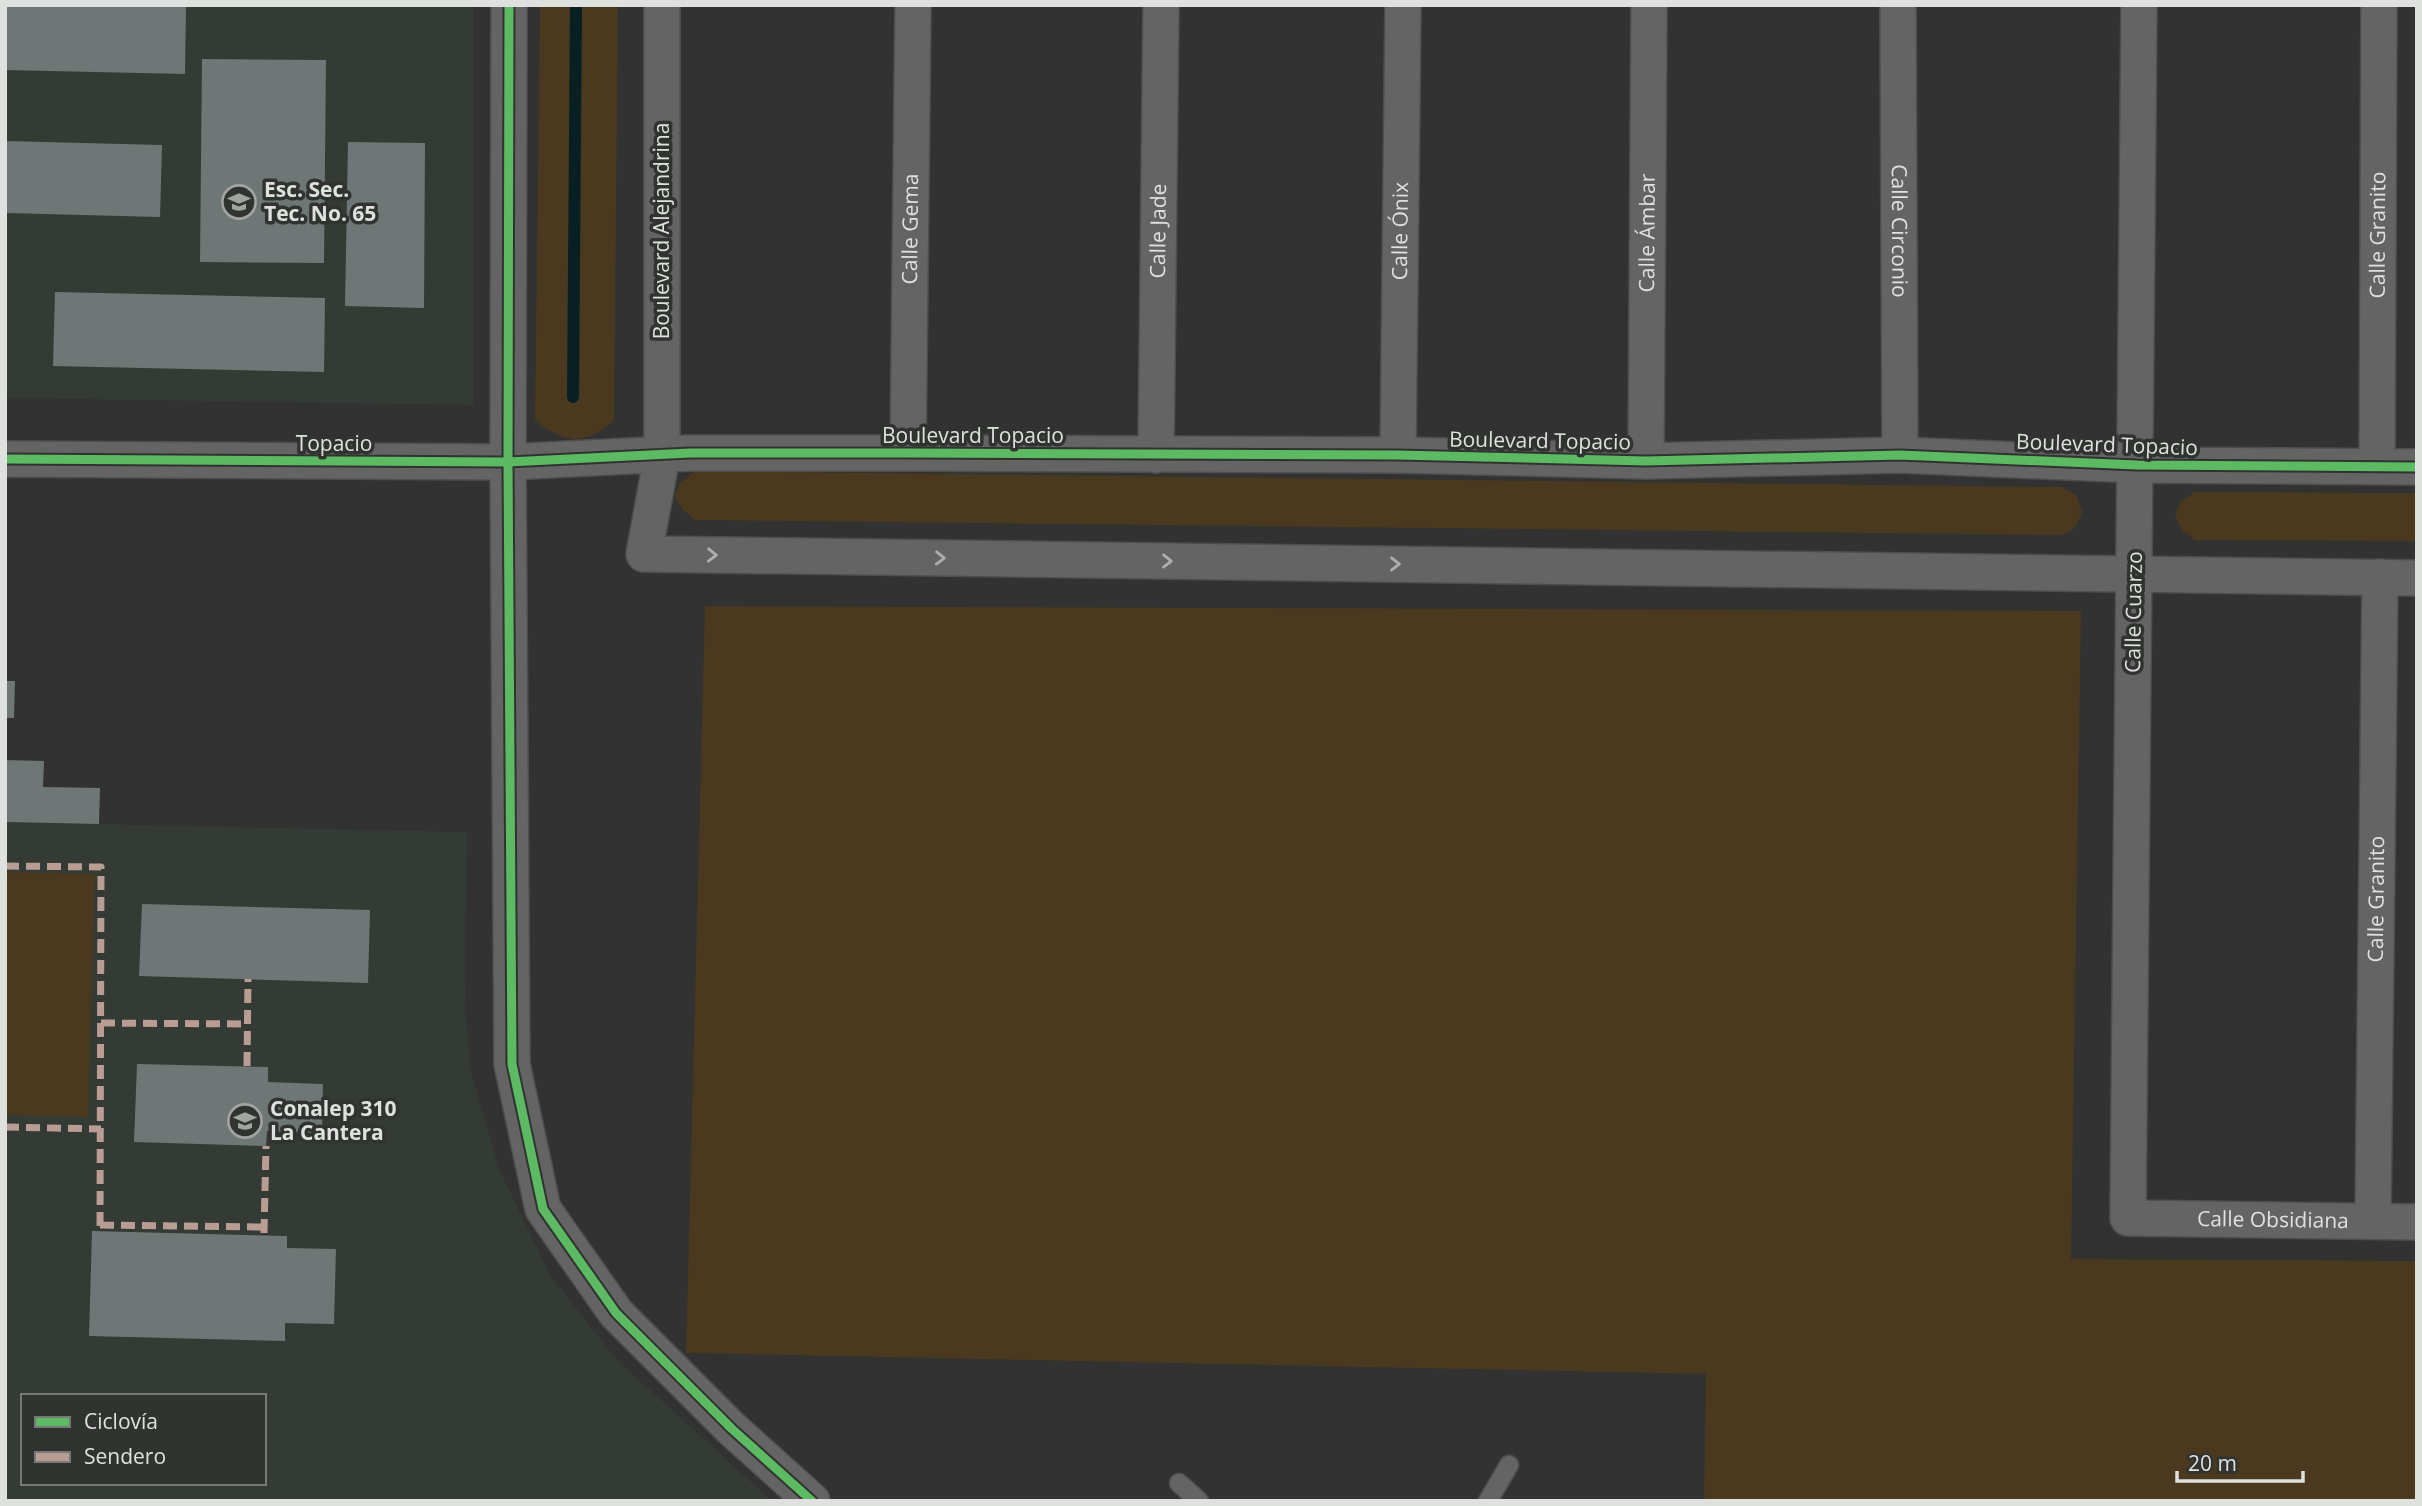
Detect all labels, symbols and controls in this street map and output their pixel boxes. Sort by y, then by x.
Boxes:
street label: Boulevard Alejandrina [647,123,675,339]
street label: Calle Circonio [1886,164,1914,298]
street label: Calle Granito [2363,172,2391,298]
street label: Calle Gema [895,173,924,285]
street label: Calle Ámbar [1632,173,1661,292]
place label: Esc. Sec. Tec. No. 65 [264,175,376,227]
street label: Calle Ónix [1385,182,1414,280]
school or university icon: Esc. Sec. Tec. No. 65 [220,183,258,221]
street label: Calle Jade [1143,183,1172,279]
street label: Boulevard Topacio [882,421,1064,449]
street label: Boulevard Topacio [1449,424,1631,456]
street label: Boulevard Topacio [2016,427,2198,461]
street label: Topacio [296,429,372,457]
one-way arrow [708,547,718,563]
one-way arrow [935,550,946,566]
street label: Calle Cuarzo [2118,551,2148,673]
one-way arrow [1163,553,1173,569]
one-way arrow [1390,556,1401,572]
street label: Calle Granito [2361,836,2390,963]
place label: Conalep 310 La Cantera [270,1094,396,1146]
school or university icon: Conalep 310 La Cantera [226,1102,264,1140]
street label: Calle Obsidiana [2197,1204,2349,1234]
legend [21,1394,266,1485]
text: Ciclovía [84,1407,158,1435]
scale bar [2177,1440,2303,1484]
text: Sendero [84,1442,166,1470]
text: 20 m [2188,1449,2237,1477]

